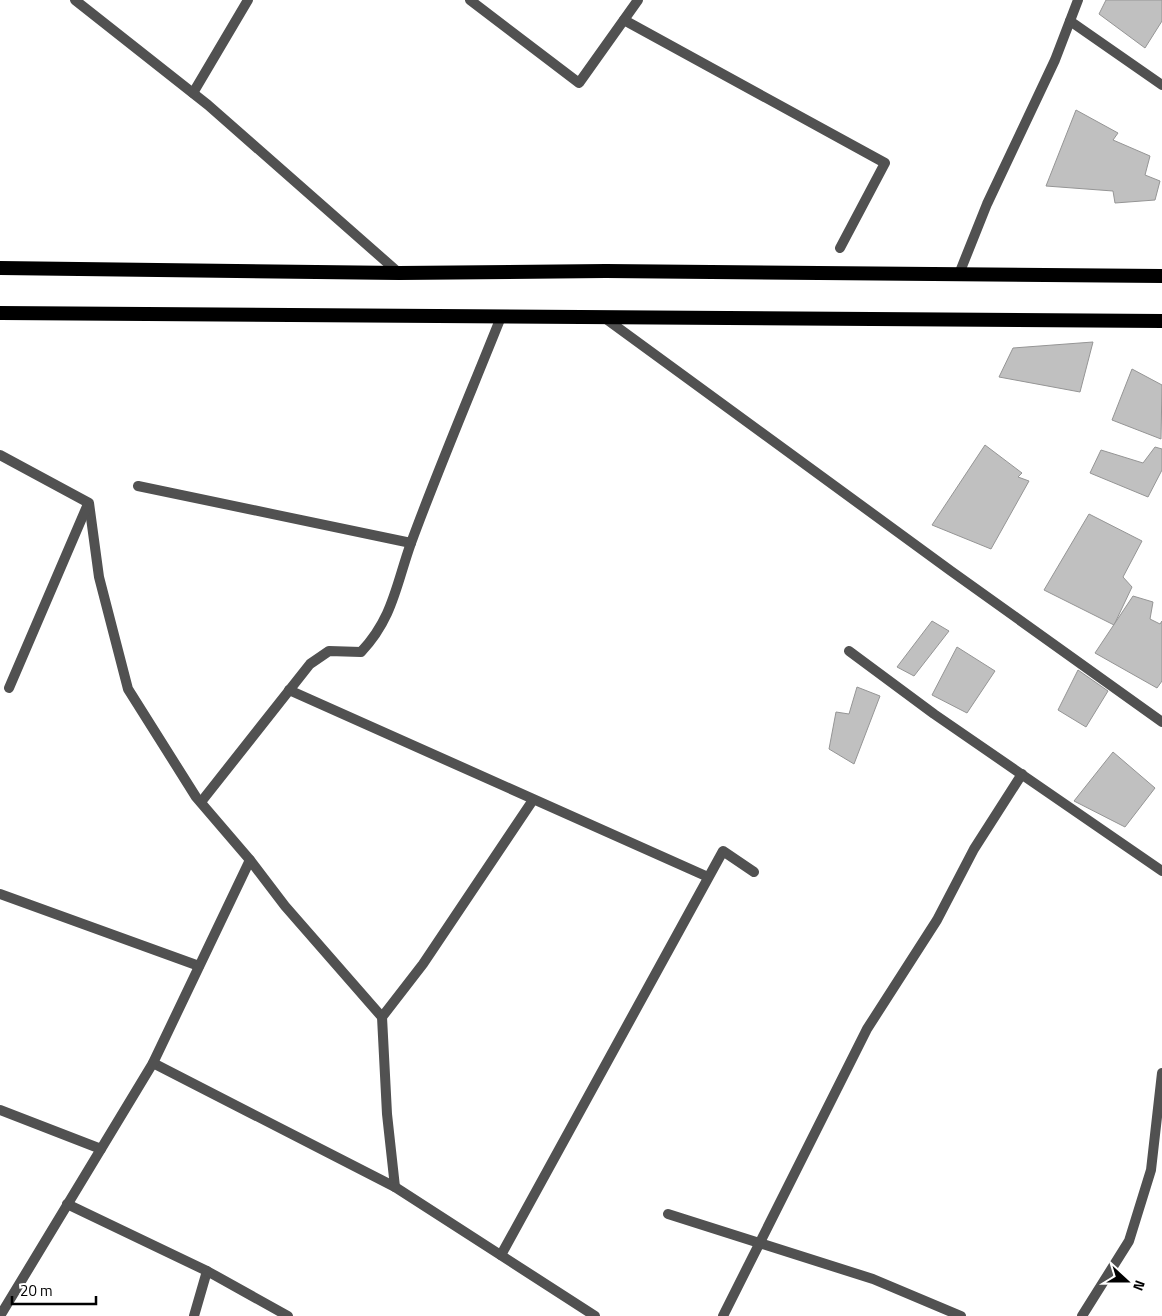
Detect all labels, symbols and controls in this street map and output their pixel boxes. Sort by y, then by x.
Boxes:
north arrow [1102,1256,1152,1306]
scale bar [12,1274,96,1306]
text: N [1128,1278,1151,1294]
text: 20 m [20,1279,53,1302]

